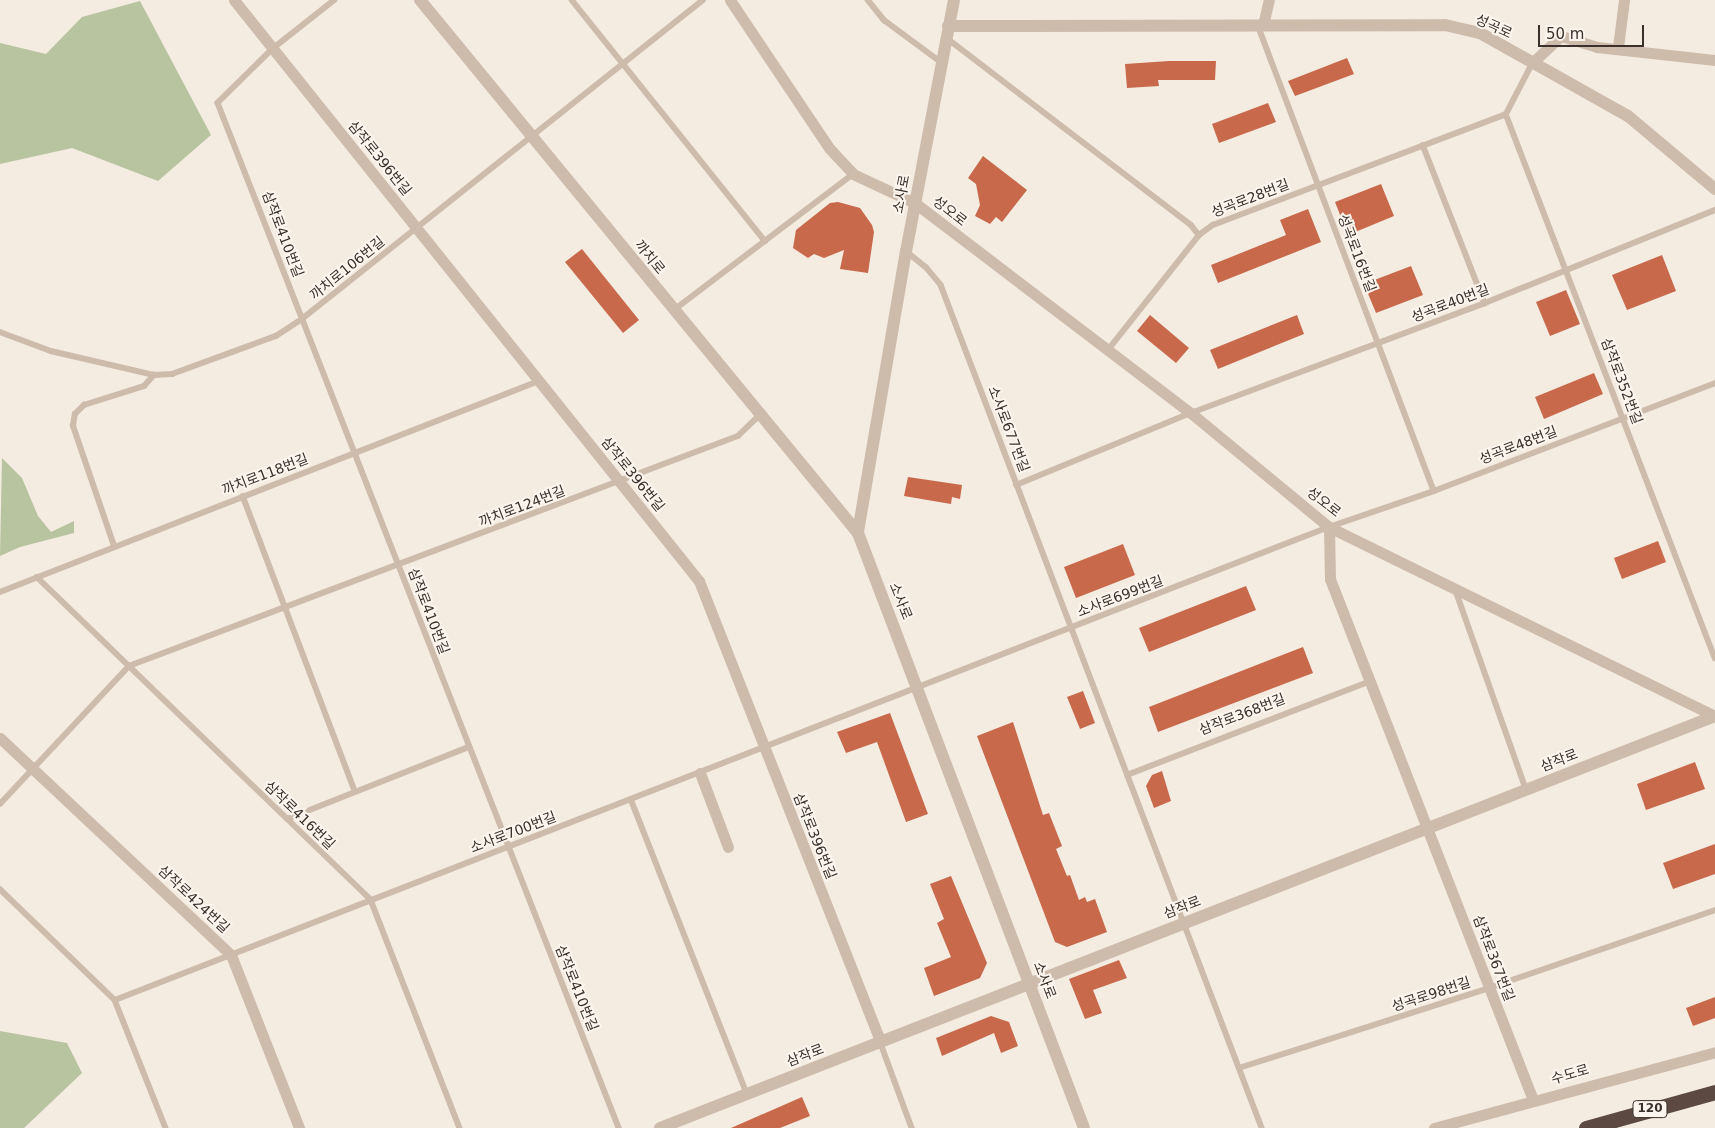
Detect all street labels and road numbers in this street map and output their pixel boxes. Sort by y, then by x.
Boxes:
street label: 성곡로 [1473,10,1515,42]
street label: 삼작로396번길 [345,117,415,199]
street label: 소사로 [889,173,913,215]
street label: 성곡로28번길 [1209,175,1291,221]
street label: 삼작로410번길 [259,188,307,280]
street label: 성오로 [930,192,970,230]
street label: 성곡로16번길 [1334,212,1380,294]
street label: 까치로106번길 [306,233,388,303]
street label: 까치로 [631,237,669,277]
street label: 성곡로40번길 [1409,280,1491,326]
street label: 삼작로352번길 [1598,335,1646,427]
street label: 소사로677번길 [985,383,1033,475]
street label: 성곡로48번길 [1477,422,1559,468]
street label: 삼작로396번길 [598,433,668,515]
street label: 까치로118번길 [219,450,311,498]
street label: 까치로124번길 [476,482,568,530]
street label: 성오로 [1304,483,1344,521]
street label: 삼작로410번길 [405,565,453,657]
street label: 소사로699번길 [1074,572,1166,620]
street label: 소사로 [886,580,916,622]
street label: 삼작로368번길 [1196,690,1288,738]
street label: 삼작로 [1538,745,1580,775]
street label: 삼작로416번길 [261,777,339,853]
street label: 삼작로396번길 [790,791,840,881]
street label: 소사로700번길 [467,808,559,856]
street label: 삼작로424번길 [155,862,233,936]
street label: 삼작로 [1161,892,1203,922]
street label: 삼작로367번길 [1470,912,1518,1004]
street label: 삼작로410번길 [552,943,602,1033]
street label: 소사로 [1030,959,1060,1001]
street label: 성곡로98번길 [1389,973,1473,1015]
street label: 삼작로 [784,1040,826,1070]
street label: 수도로 [1549,1061,1591,1087]
road number: 120 [1631,1100,1669,1118]

